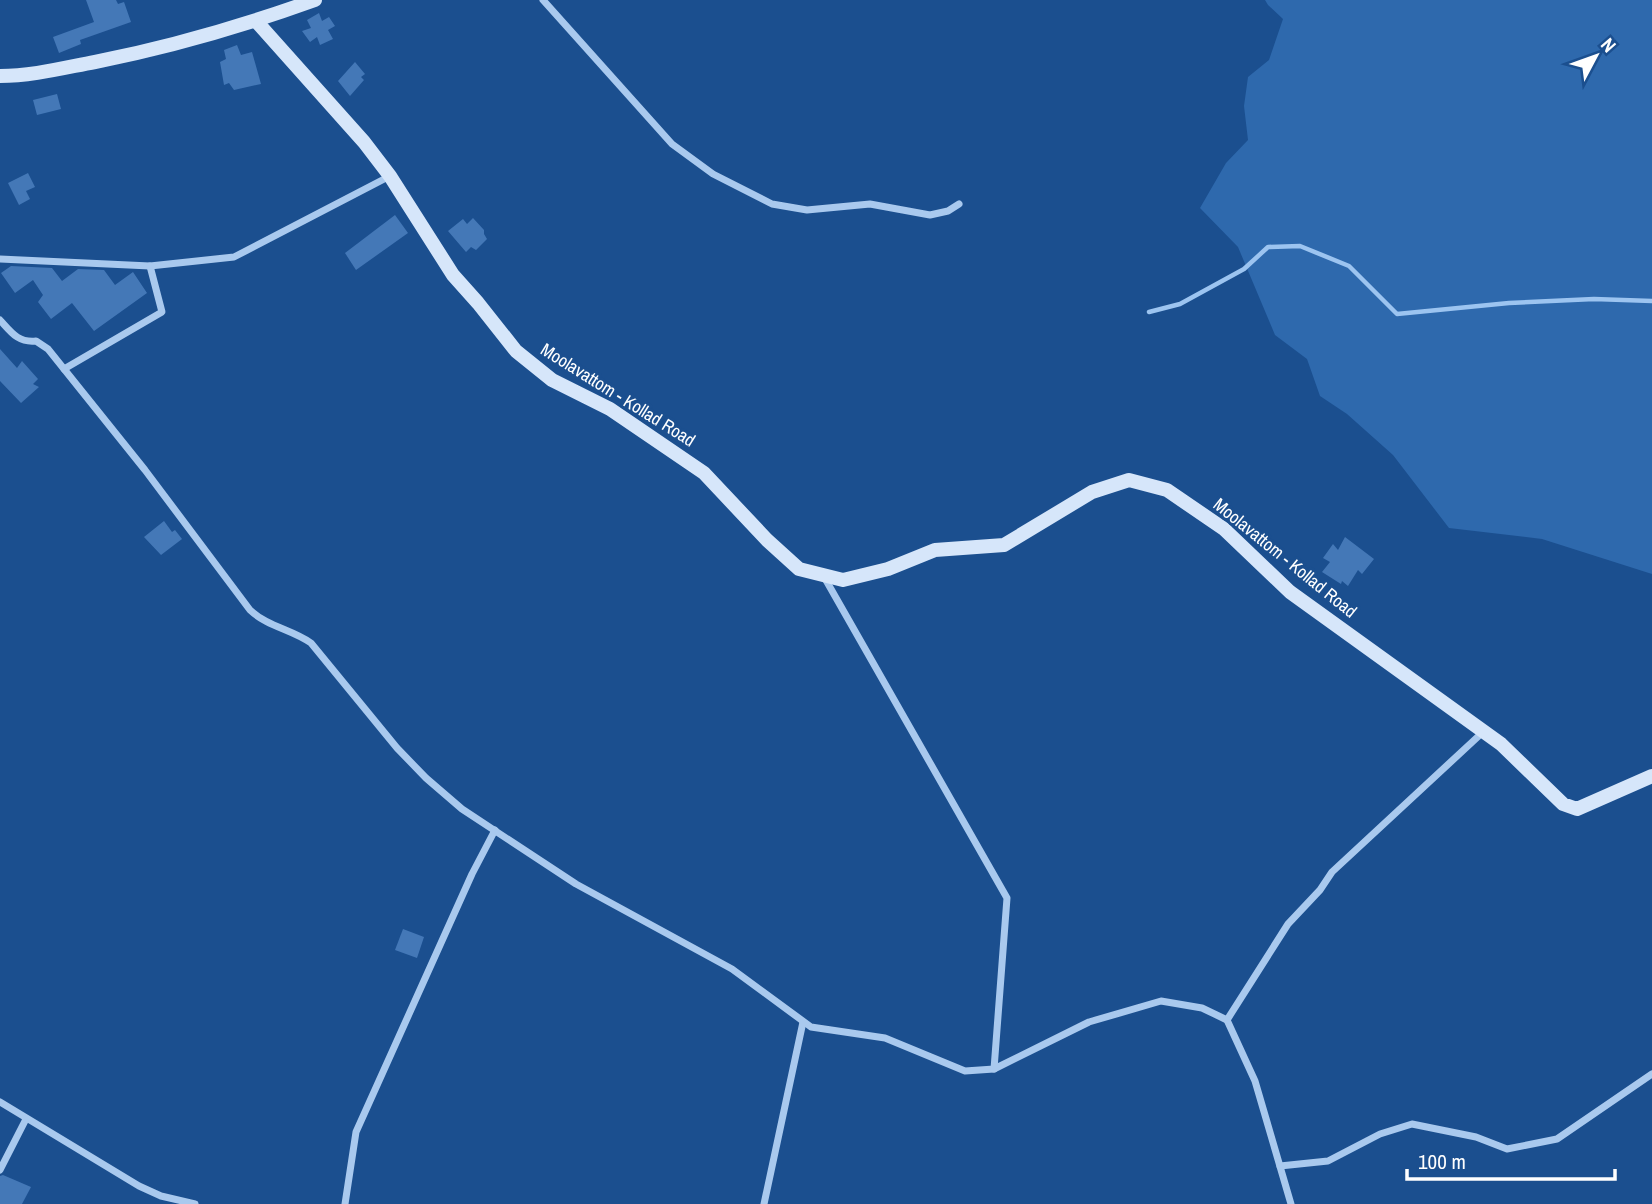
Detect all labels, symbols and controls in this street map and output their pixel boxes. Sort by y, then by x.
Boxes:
north arrow [1561,21,1631,91]
text: N [1595,32,1622,58]
street label: Moolavattom - Kollad Road [536,337,700,452]
street label: Moolavattom - Kollad Road [1208,492,1362,623]
scale bar [1407,1138,1615,1182]
text: 100 m [1418,1147,1466,1176]

